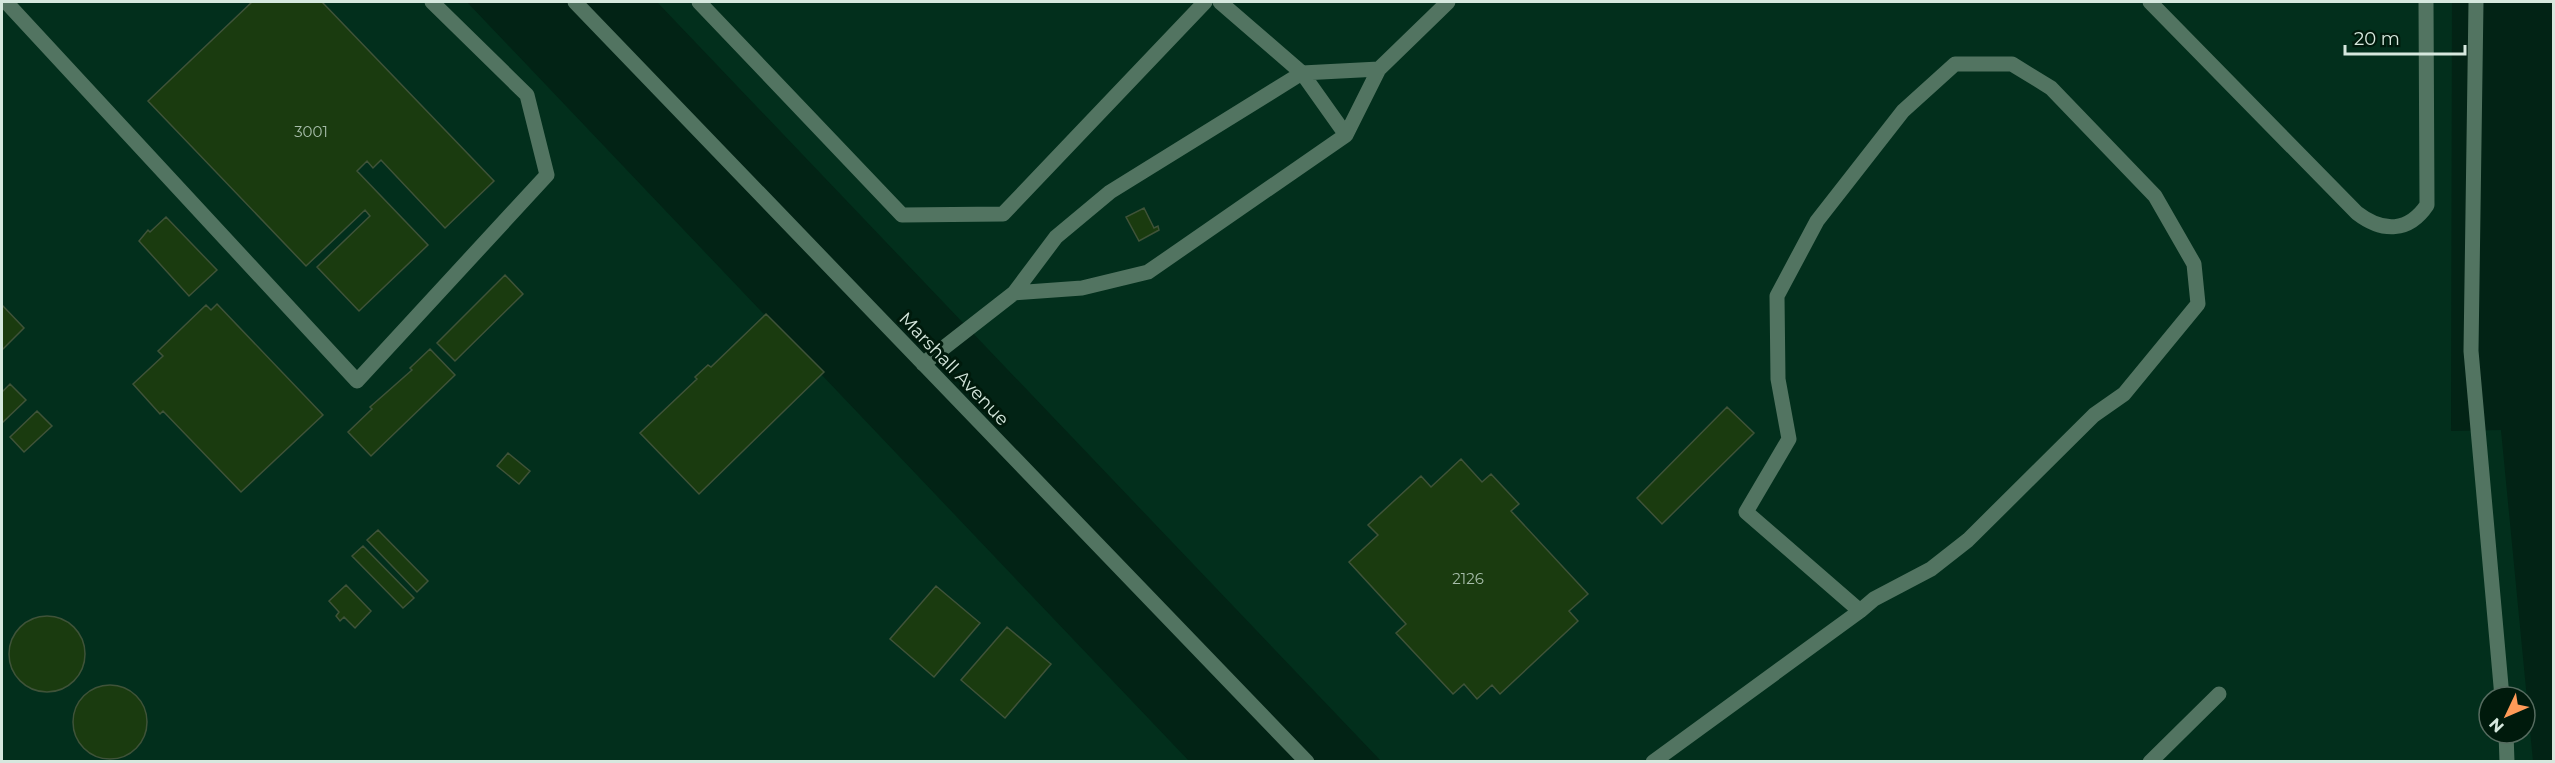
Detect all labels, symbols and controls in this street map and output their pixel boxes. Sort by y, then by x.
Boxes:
scale bar [2345,18,2465,56]
text: 20 m [2354,28,2400,50]
house number: 3001 [294,122,328,141]
street label: Marshall Avenue [894,308,1014,430]
house number: 2126 [1452,569,1484,588]
north arrow [2477,685,2537,745]
text: N [2485,714,2508,736]

